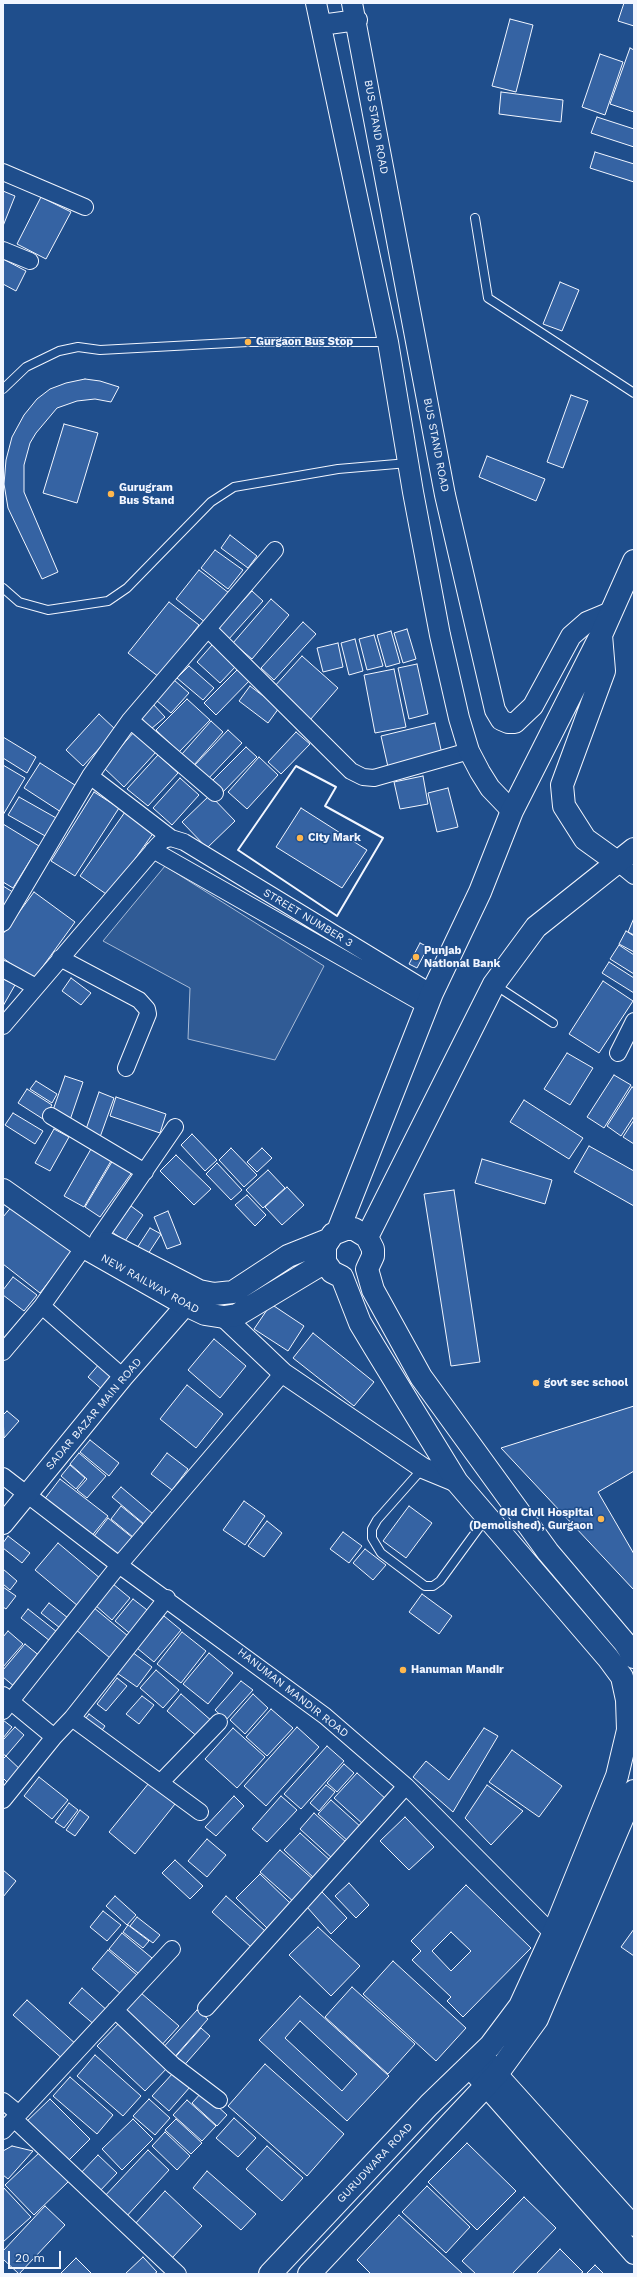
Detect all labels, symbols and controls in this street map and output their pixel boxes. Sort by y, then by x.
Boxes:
street label: BUS STAND ROAD [361,79,391,175]
place label: Gurgaon Bus Stop [256,335,353,349]
marker: Gurgaon Bus Stop [243,337,253,347]
street label: BUS STAND ROAD [420,397,452,493]
place label: Gurugram Bus Stand [119,481,174,507]
marker: Gurugram Bus Stand [106,489,116,499]
place label: City Mark [308,831,361,845]
marker: City Mark [295,833,305,843]
street label: STREET NUMBER 3 [261,886,355,950]
place label: Punjab National Bank [424,944,500,970]
marker: Punjab National Bank [411,952,421,962]
street label: NEW RAILWAY ROAD [99,1252,201,1316]
street label: SADAR BAZAR MAIN ROAD [43,1355,145,1473]
place label: govt sec school [544,1376,628,1390]
marker: govt sec school [531,1378,541,1388]
place label: Old Civil Hospital (Demolished), Gurgaon [469,1506,593,1532]
marker: Old Civil Hospital (Demolished), Gurgaon [596,1514,606,1524]
street label: HANUMAN MANDIR ROAD [235,1646,351,1740]
place label: Hanuman Mandir [411,1663,504,1677]
marker: Hanuman Mandir [398,1665,408,1675]
street label: GURUDWARA ROAD [334,2120,416,2206]
scale bar [10,2243,63,2269]
text: 20 m [15,2251,45,2265]

